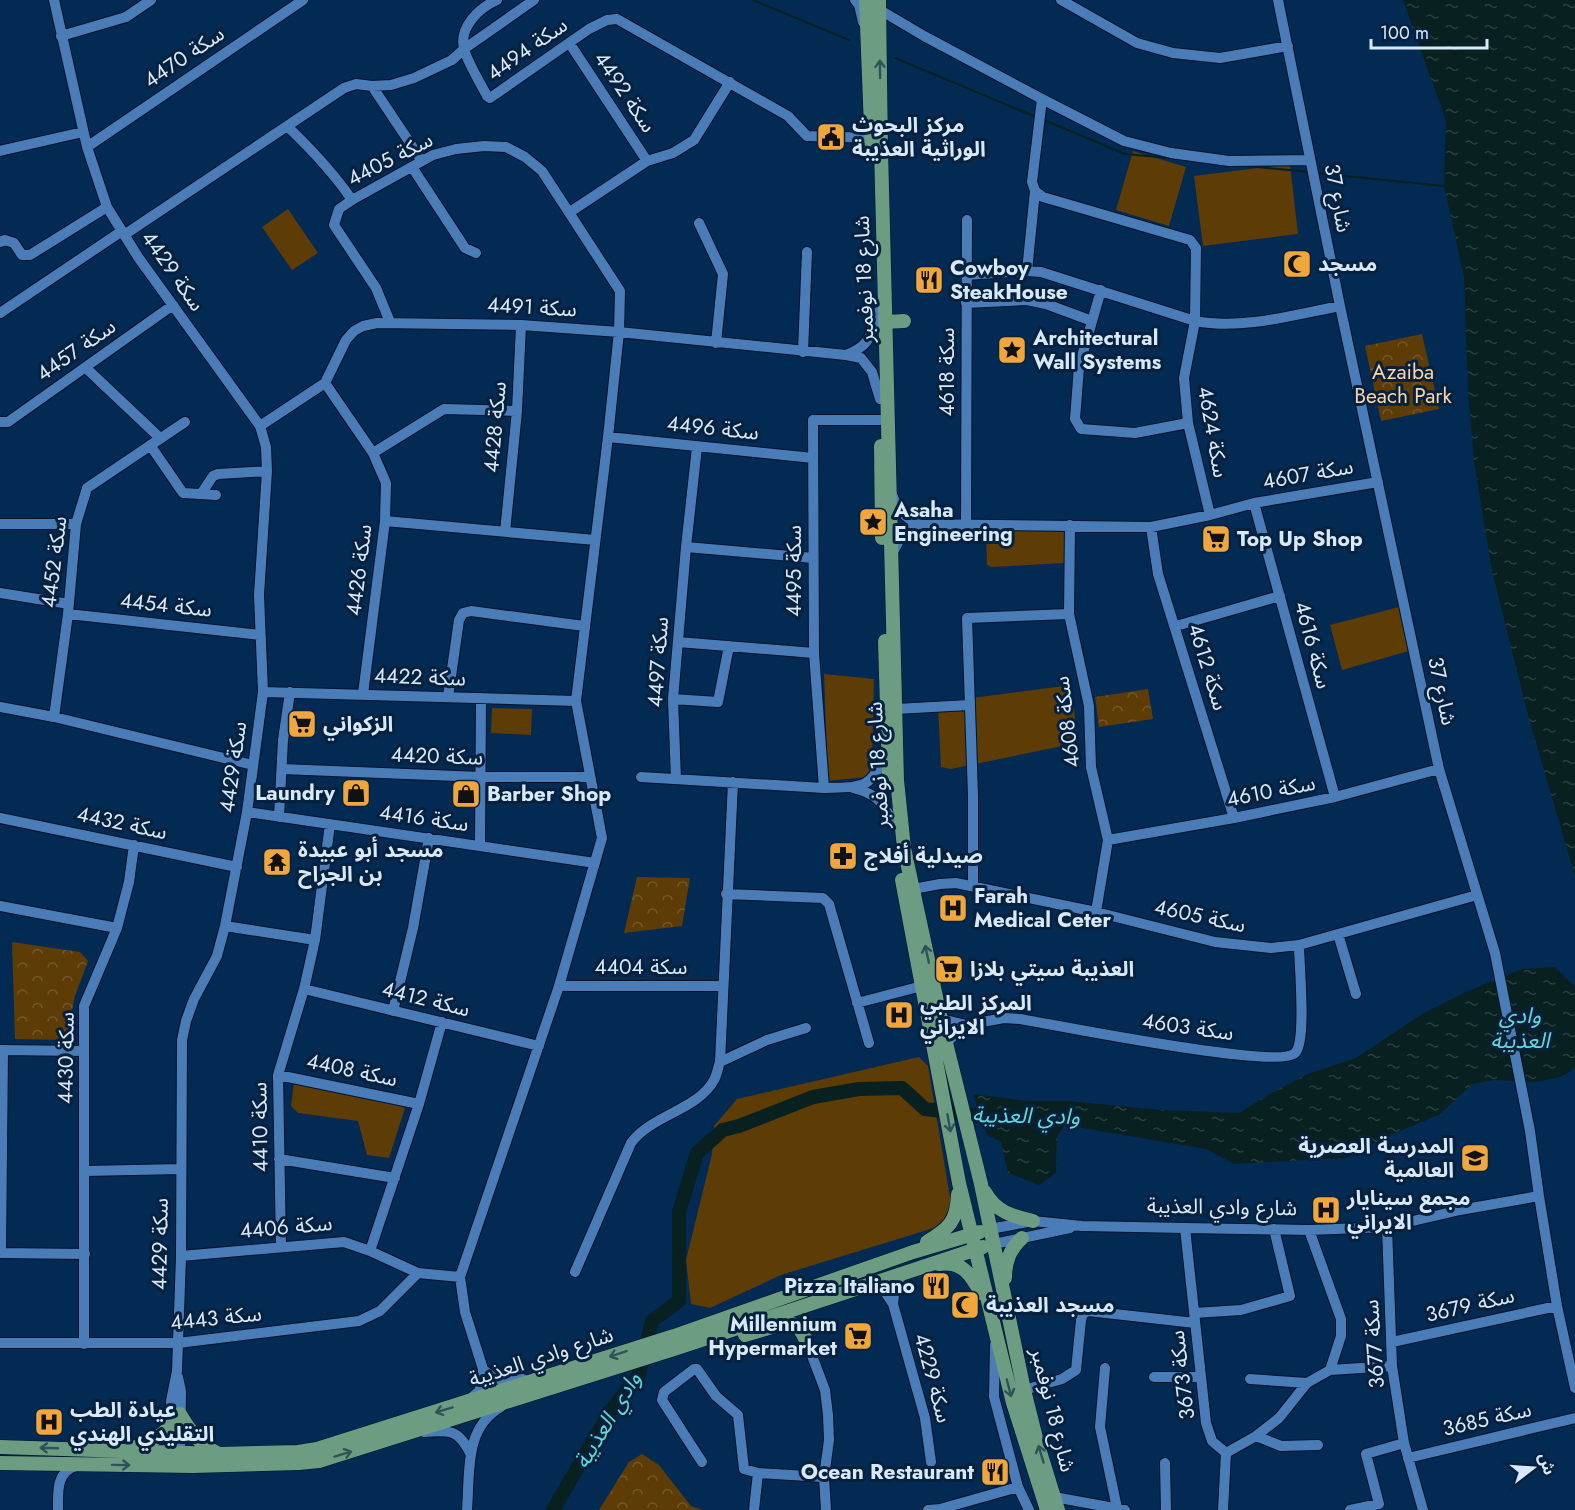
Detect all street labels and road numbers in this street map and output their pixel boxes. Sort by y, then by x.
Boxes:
street label: سكة 4494 [481,10,573,88]
street label: سكة 4470 [138,19,230,95]
street label: سكة 4492 [587,45,663,139]
street label: سكة 4405 [342,125,438,193]
street label: شارع 37 [1317,161,1359,235]
street label: شارع 18 نوفمبر [847,215,881,344]
street label: سكة 4429 [134,225,212,317]
street label: سكة 4491 [486,290,578,324]
street label: سكة 4457 [30,312,122,388]
street label: سكة 4618 [932,328,962,416]
street label: سكة 4428 [476,380,514,474]
street label: سكة 4624 [1190,384,1236,480]
street label: سكة 4496 [666,408,760,448]
street label: سكة 4607 [1260,451,1356,497]
street label: سكة 4452 [34,515,74,609]
street label: سكة 4426 [338,522,380,618]
street label: سكة 4495 [779,525,809,617]
street label: سكة 4454 [119,585,213,625]
street label: سكة 4616 [1287,598,1339,692]
street label: سكة 4497 [640,616,676,708]
street label: سكة 4612 [1181,620,1235,714]
street label: شارع 37 [1420,654,1464,728]
street label: سكة 4422 [373,660,467,694]
street label: سكة 4608 [1047,674,1087,770]
street label: شارع 18 نوفمبر [860,701,896,830]
street label: سكة 4429 [212,719,254,815]
street label: سكة 4420 [390,739,484,773]
street label: سكة 4610 [1224,768,1318,814]
street label: سكة 4416 [378,797,470,839]
street label: سكة 4432 [74,799,170,847]
street label: سكة 4605 [1152,892,1248,940]
street label: سكة 4404 [595,952,687,982]
street label: سكة 4412 [379,974,473,1024]
street label: سكة 4603 [1140,1006,1236,1048]
street label: سكة 4430 [50,1012,82,1104]
street label: سكة 4408 [304,1046,400,1094]
street label: سكة 4410 [244,1082,276,1172]
street label: شارع وادي العذيبة [1147,1191,1297,1224]
street label: سكة 4429 [144,1198,176,1290]
street label: سكة 4406 [238,1208,334,1246]
street label: سكة 3679 [1423,1280,1517,1330]
street label: سكة 4443 [169,1298,263,1338]
street label: سكة 3677 [1356,1298,1392,1390]
street label: شارع وادي العذيبة [465,1320,617,1395]
street label: سكة 3673 [1162,1329,1202,1421]
street label: سكة 4229 [907,1330,959,1426]
street label: شارع 18 نوفمبر [1023,1344,1083,1475]
street label: سكة 3685 [1440,1394,1534,1444]

